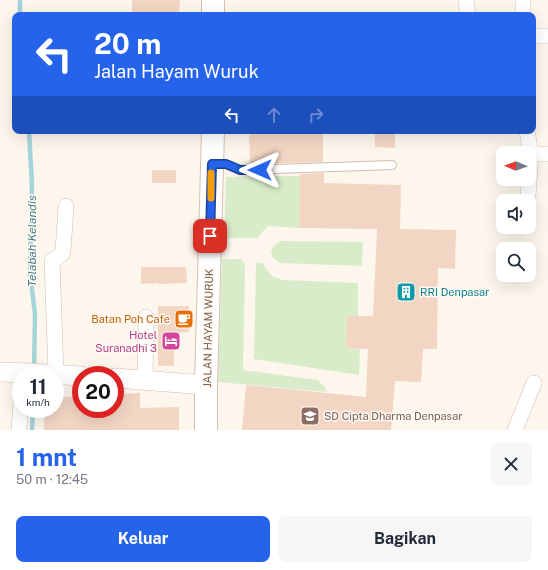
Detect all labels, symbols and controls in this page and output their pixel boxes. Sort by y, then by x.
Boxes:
text: 20 m [94,27,161,60]
icon: left [28,28,80,80]
text: Jalan Hayam Wuruk [94,61,259,82]
icon: left [221,104,243,126]
icon: ahead [263,104,285,126]
icon: right [305,104,327,126]
north arrow [496,146,536,186]
map controls [496,146,536,282]
position arrow [239,149,281,191]
button: sound [496,194,536,234]
water label: Telabah Kelandis [25,195,39,287]
pin [193,219,227,253]
icon: arrive [199,225,221,247]
button: search [496,242,536,282]
street label: JALAN HAYAM WURUK [201,268,215,388]
building icon: RRI Denpasar [395,281,417,303]
place label: RRI Denpasar [420,286,489,298]
cafe icon: Batan Poh Cafe [173,308,195,330]
place label: Batan Poh Cafe [91,313,170,325]
place label: Hotel Suranadhi 3 [95,329,157,354]
hotel icon: Hotel Suranadhi 3 [160,330,182,352]
speed limit sign: 20 [72,366,124,418]
text: 11 [29,375,47,399]
text: km/h [26,396,50,408]
school or university icon: SD Cipta Dharma Denpasar [299,405,321,427]
place label: SD Cipta Dharma Denpasar [324,410,463,422]
text: 1 mnt [16,443,77,471]
button: close [490,443,532,485]
text: 50 m · 12:45 [16,472,88,487]
button: Keluar [16,516,270,562]
button: Bagikan [278,516,532,562]

